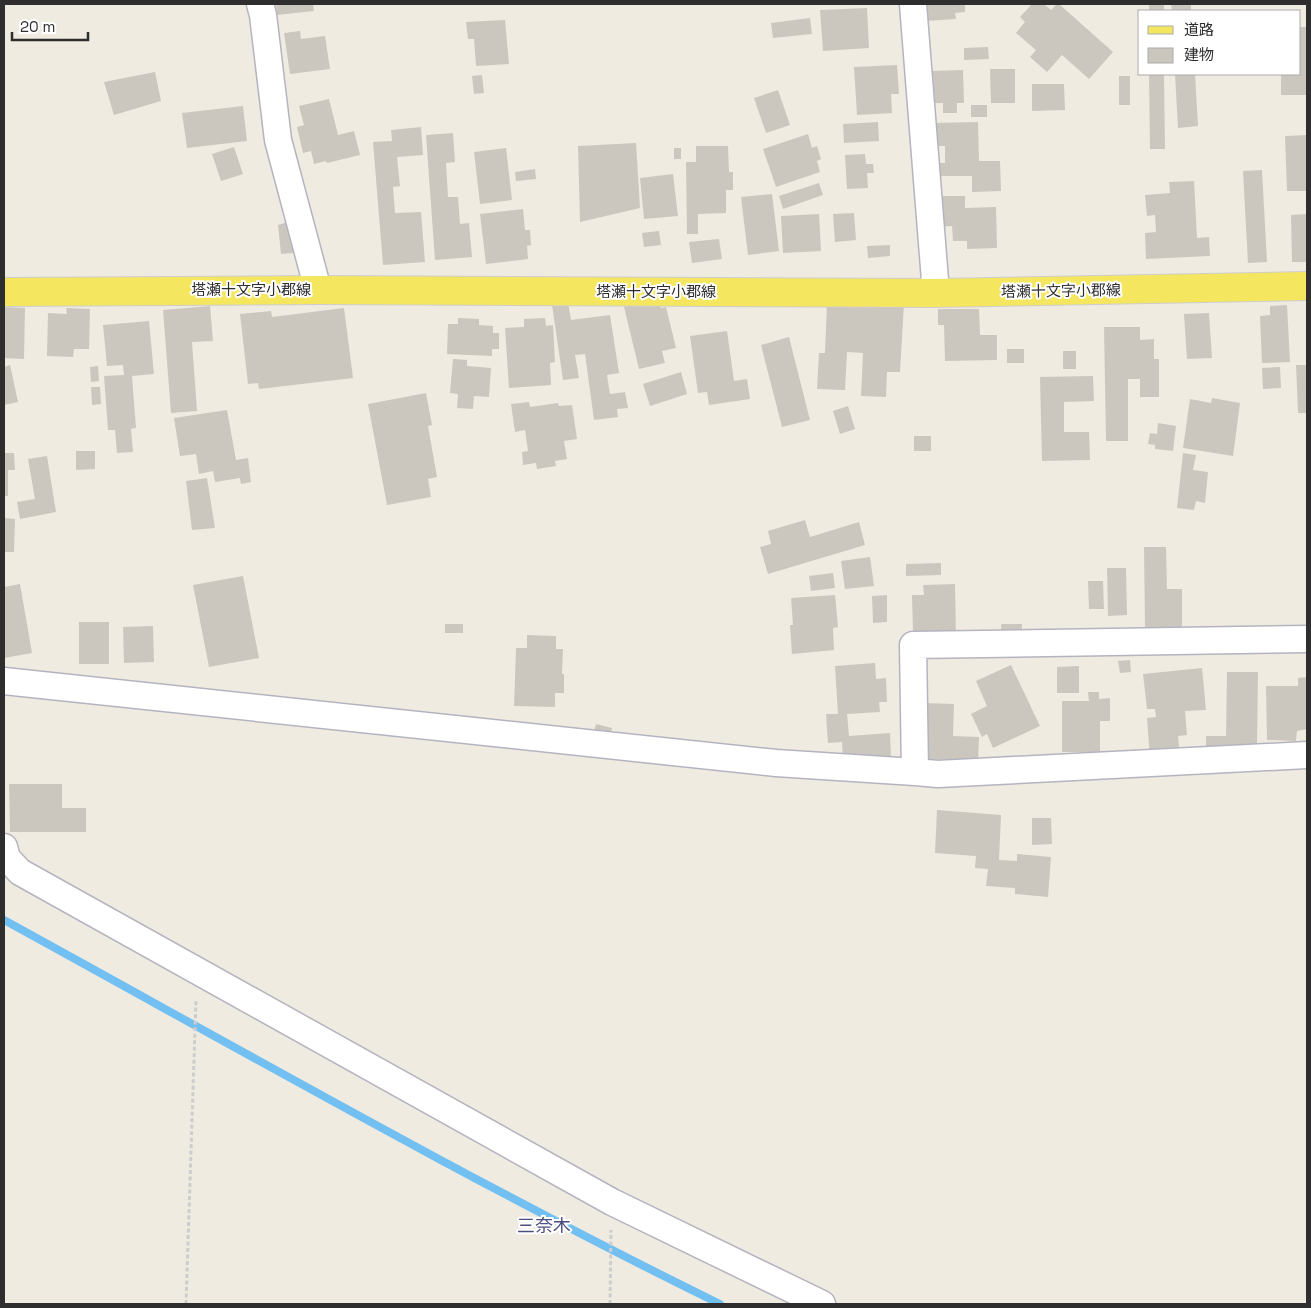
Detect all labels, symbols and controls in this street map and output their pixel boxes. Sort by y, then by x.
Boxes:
scale bar [12,10,89,42]
legend [1138,10,1301,75]
text: 20 m [20,17,55,36]
text: 道路 [1184,20,1214,39]
text: 建物 [1184,45,1214,64]
street label: 塔瀬十文字小郡線 [191,280,311,299]
street label: 塔瀬十文字小郡線 [1001,280,1121,301]
street label: 塔瀬十文字小郡線 [596,282,716,301]
district label: 三奈木 [517,1214,571,1237]

